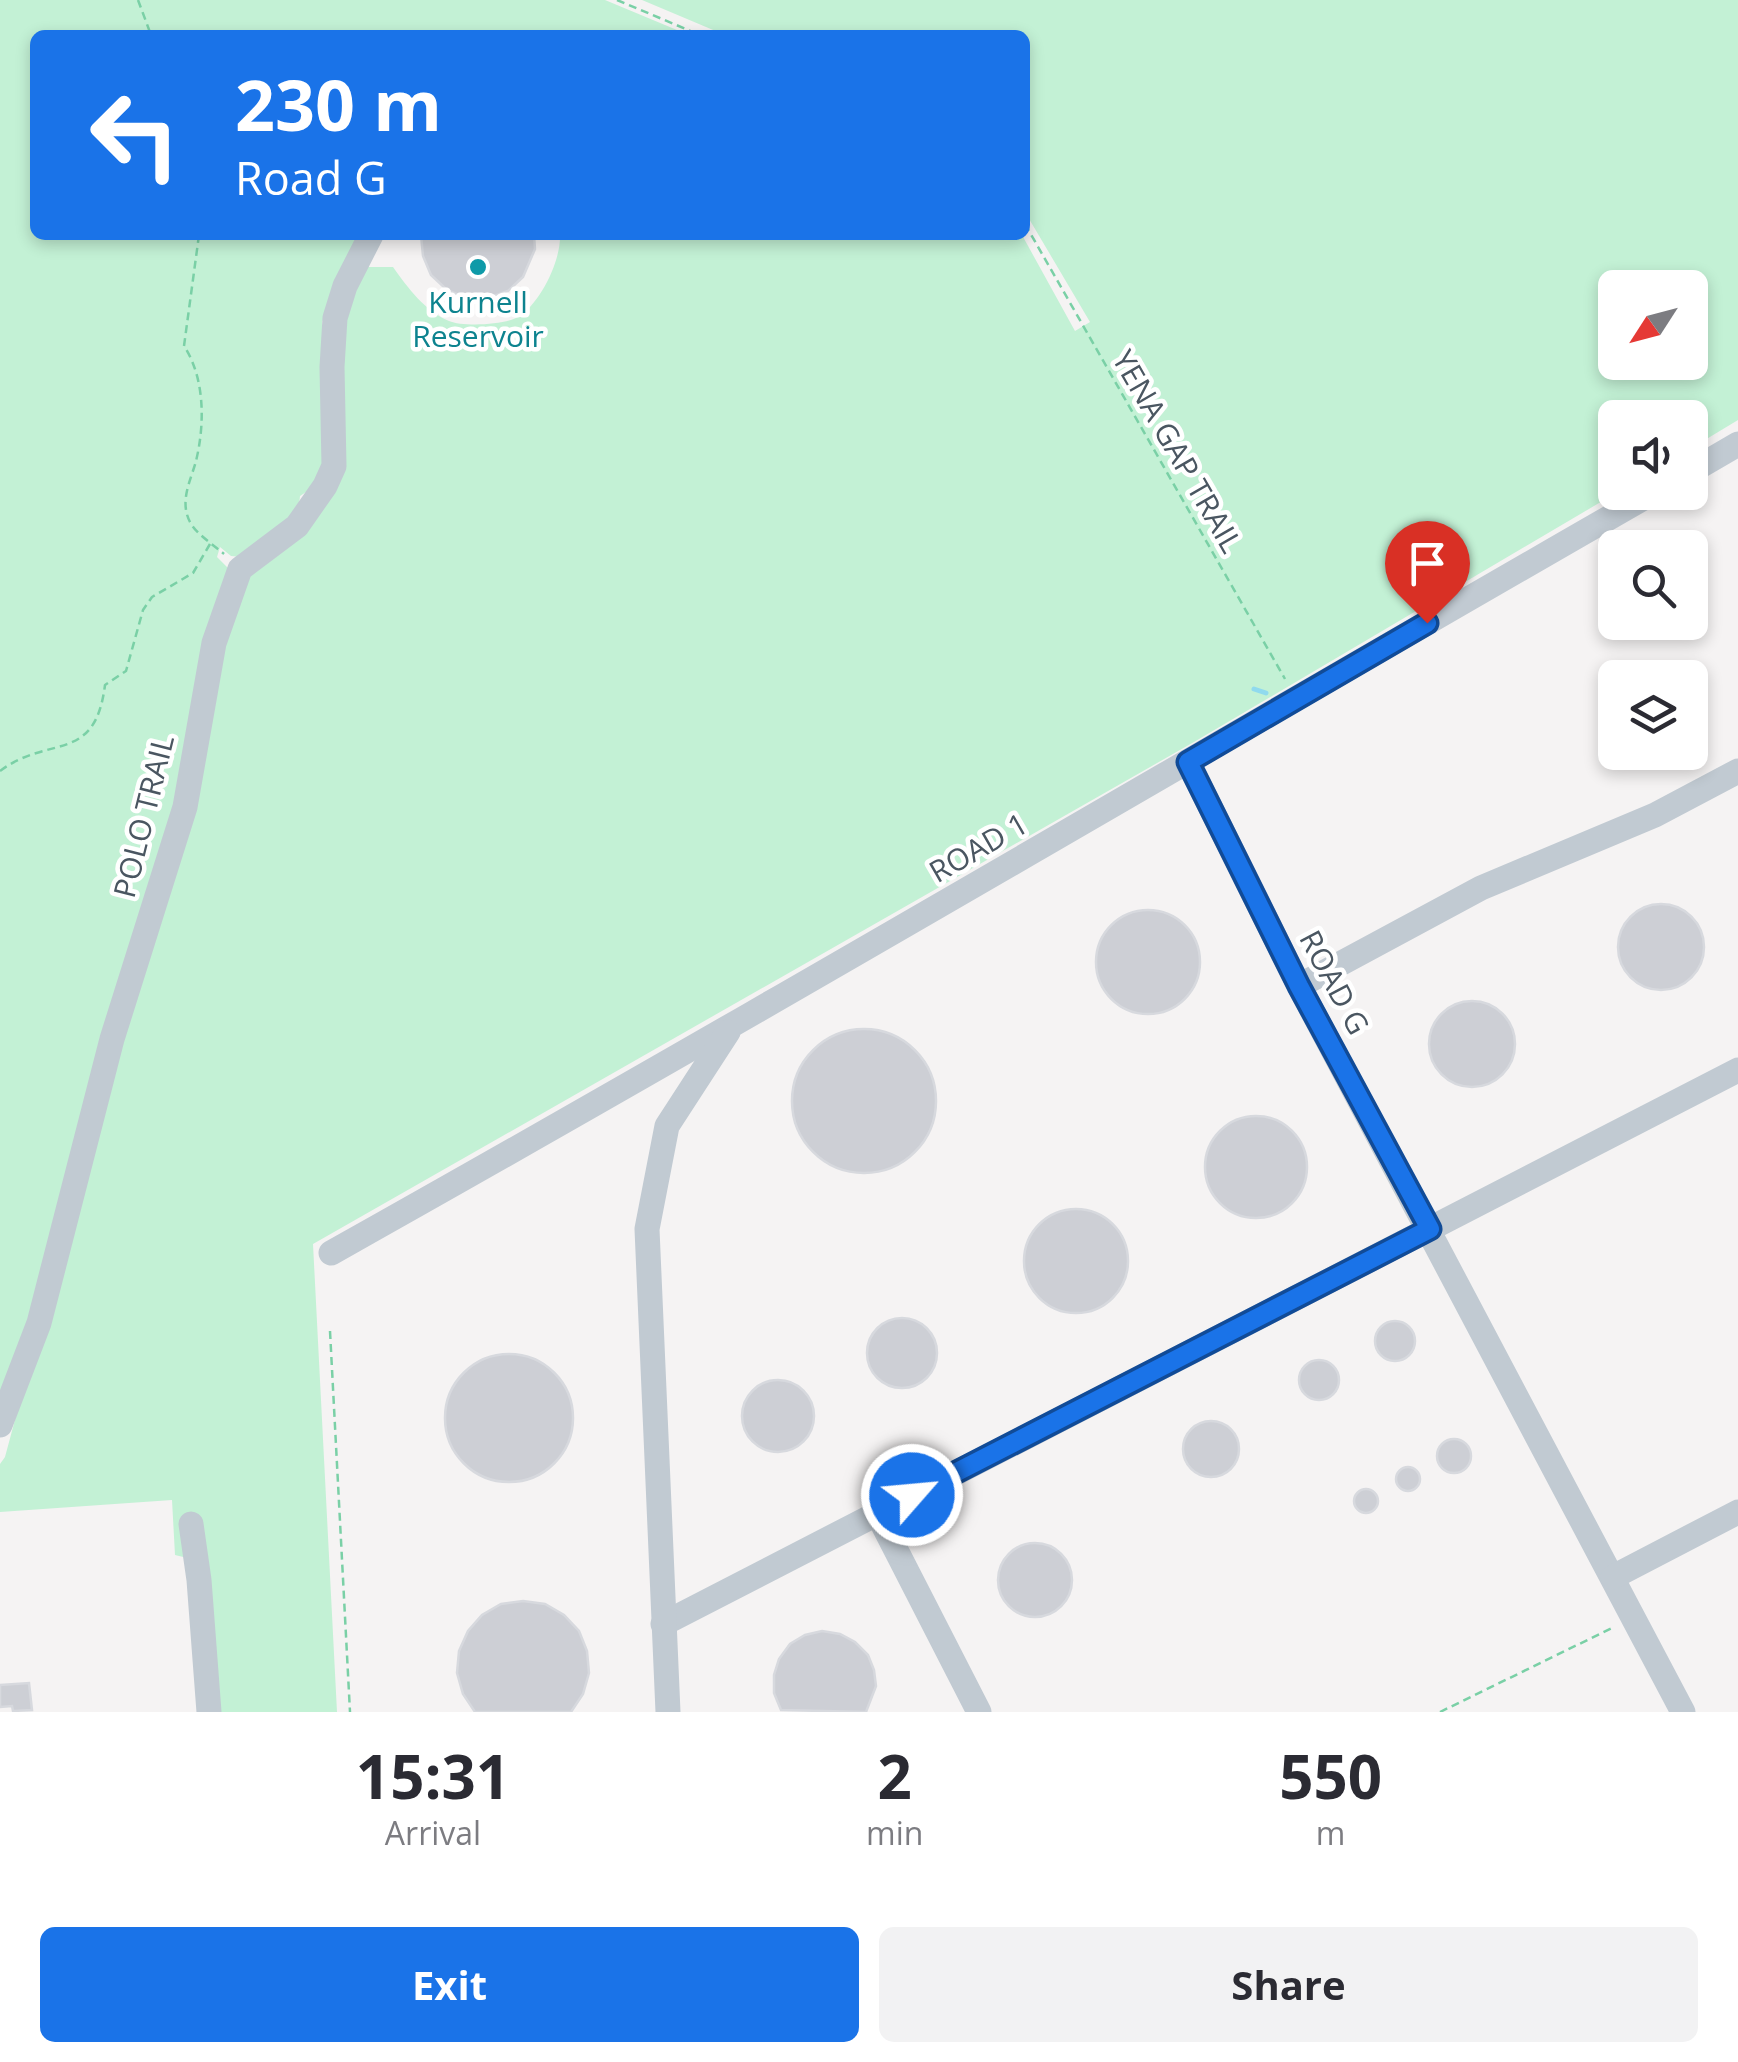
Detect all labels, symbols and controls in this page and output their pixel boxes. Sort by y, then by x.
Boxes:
text: 230 m [235,56,442,152]
icon: left [70,70,200,200]
text: Road G [235,147,387,208]
marker: Kurnell Reservoir [467,256,489,278]
north arrow [1598,270,1708,380]
map controls [1598,270,1708,770]
place label: Kurnell Reservoir [412,281,544,356]
street label: YENA GAP TRAIL [1103,342,1253,560]
button: sound [1598,400,1708,510]
pin [1385,521,1470,624]
button: search [1598,530,1708,640]
icon: arrive [1400,536,1455,591]
button: layers [1598,660,1708,770]
street label: POLO TRAIL [103,730,183,902]
street label: ROAD 1 [921,802,1035,892]
street label: ROAD G [1291,923,1379,1041]
position arrow [860,1443,964,1547]
text: 15:31 [356,1735,510,1817]
text: 2 [878,1735,912,1817]
text: 550 [1279,1735,1382,1817]
text: Arrival [385,1811,481,1854]
text: min [866,1811,923,1854]
text: m [1316,1811,1345,1854]
button: Exit [40,1927,859,2042]
button: Share [879,1927,1698,2042]

